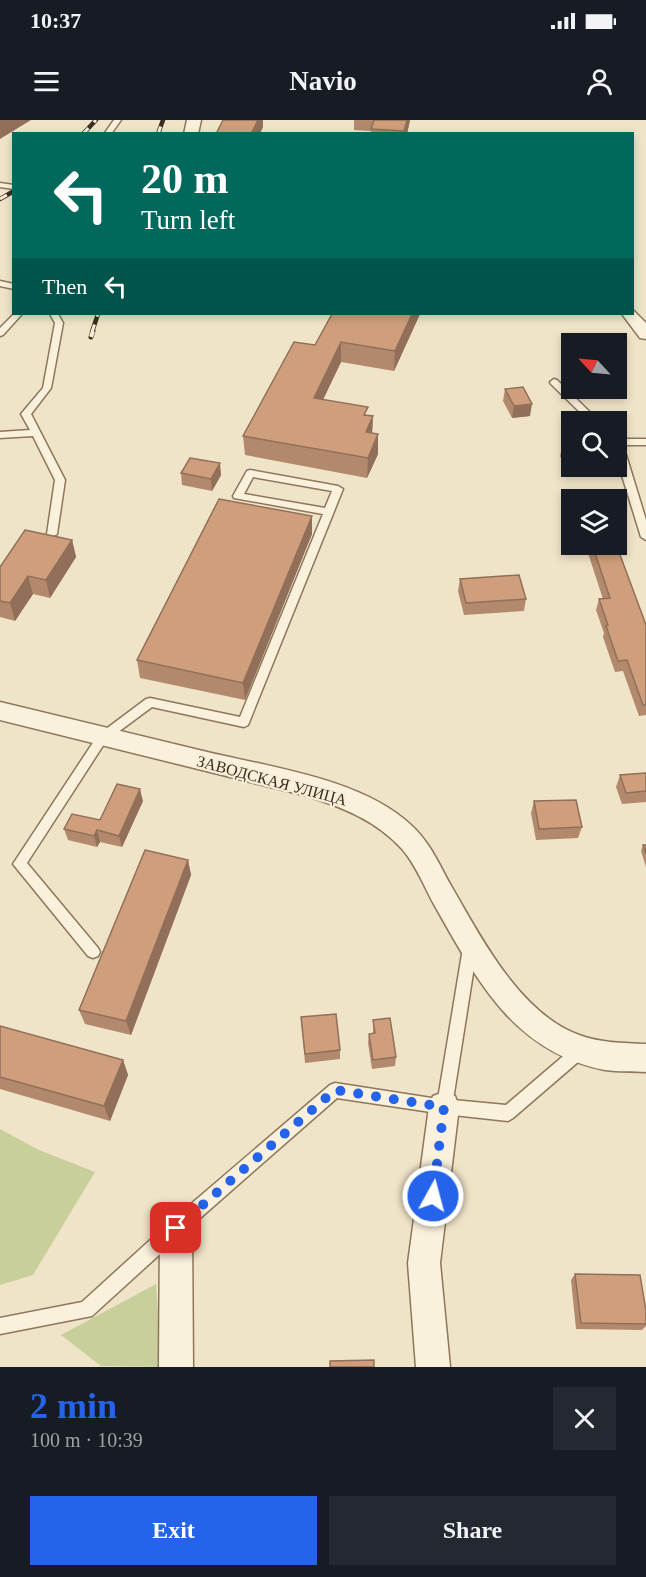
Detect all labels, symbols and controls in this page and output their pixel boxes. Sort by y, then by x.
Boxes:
text: 10:37 [30,8,81,33]
icon: menu [30,65,63,98]
icon: person [583,65,616,98]
text: Navio [289,66,357,96]
icon: left [42,156,120,234]
text: 20 m [141,156,229,202]
text: Turn left [141,205,235,235]
icon: left [99,270,132,303]
text: Then [42,274,87,299]
north arrow [561,333,627,399]
map controls [561,333,627,555]
button: search [561,411,627,477]
button: layers [561,489,627,555]
street label: ЗАВОДСКАЯ УЛИЦА [195,752,349,810]
position arrow [401,1164,465,1228]
pin [150,1202,201,1253]
icon: arrive [159,1211,192,1244]
text: 2 min [30,1386,117,1426]
button: close [553,1387,616,1450]
text: 100 m · 10:39 [30,1429,143,1451]
button: Exit [30,1496,317,1565]
button: Share [329,1496,616,1565]

